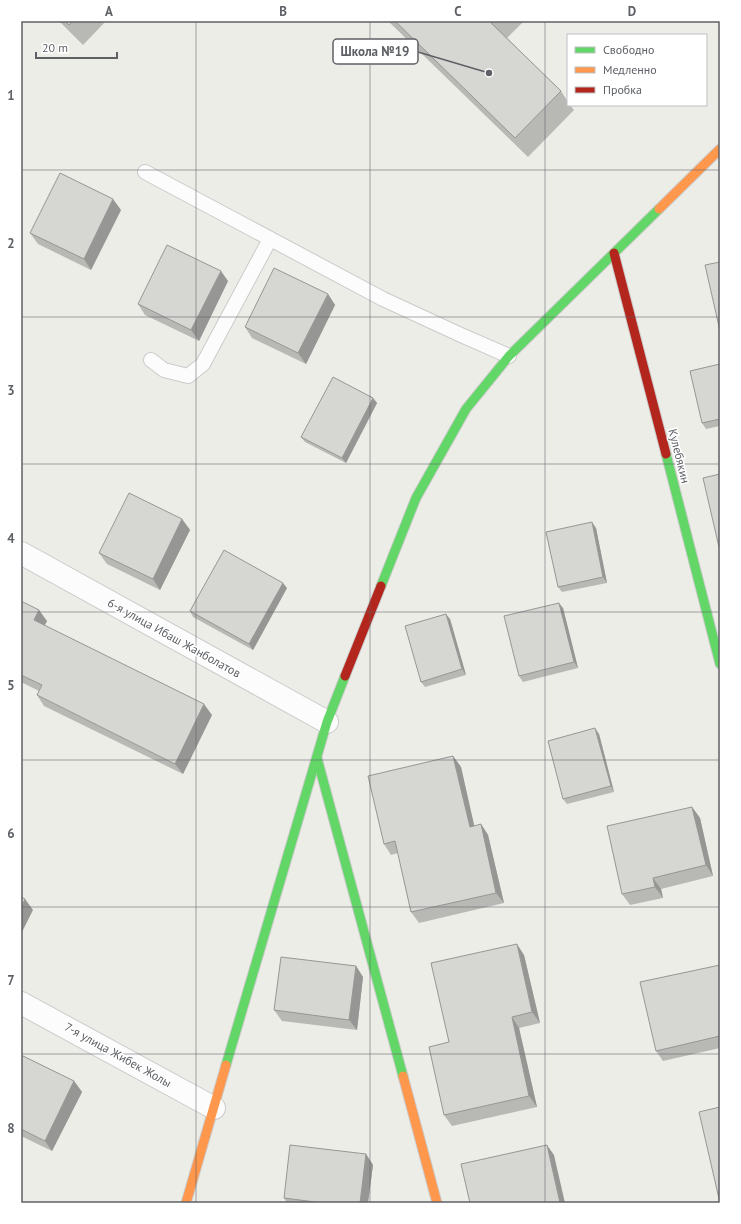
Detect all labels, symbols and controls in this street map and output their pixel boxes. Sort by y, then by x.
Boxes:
text: A [105,3,113,20]
text: B [279,3,287,20]
text: C [454,3,462,20]
text: D [628,3,636,20]
scale bar [36,34,117,60]
legend [567,34,707,106]
callout: Школа №19 [333,39,418,64]
text: 20 m [42,40,68,55]
text: Свободно [603,42,654,57]
text: Школа №19 [341,43,409,60]
text: Медленно [603,62,657,77]
text: Пробка [603,82,642,97]
text: 1 [7,87,15,104]
text: 2 [7,235,15,252]
text: 3 [7,382,15,399]
street label: Кулебякин [665,427,694,485]
text: 4 [7,530,15,547]
street label: 6-я улица Ибаш Жанболатов [105,595,243,680]
text: 5 [7,677,15,694]
text: 6 [7,825,15,842]
text: 7 [7,972,15,989]
street label: 7-я улица Жибек Жолы [62,1019,174,1090]
text: 8 [7,1120,15,1137]

